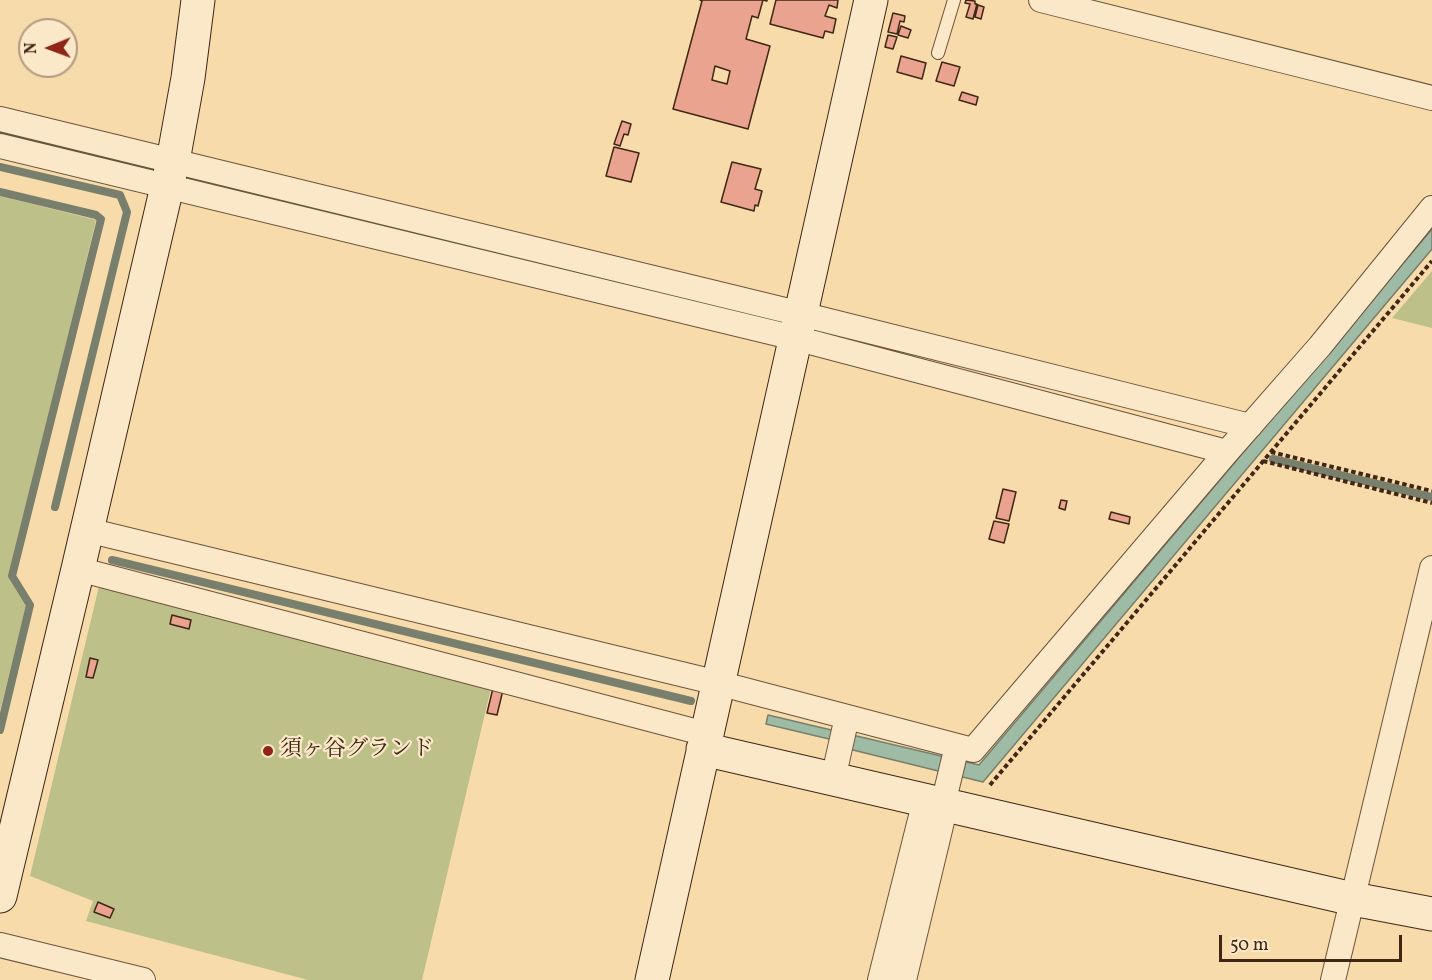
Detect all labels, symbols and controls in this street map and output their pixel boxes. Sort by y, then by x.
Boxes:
north arrow [18,18,78,78]
text: N [21,42,43,54]
place label: 須ヶ谷グランド [280,738,434,764]
marker: 須ヶ谷グランド [261,744,275,758]
scale bar [1222,923,1405,961]
text: 50 m [1230,933,1269,958]

